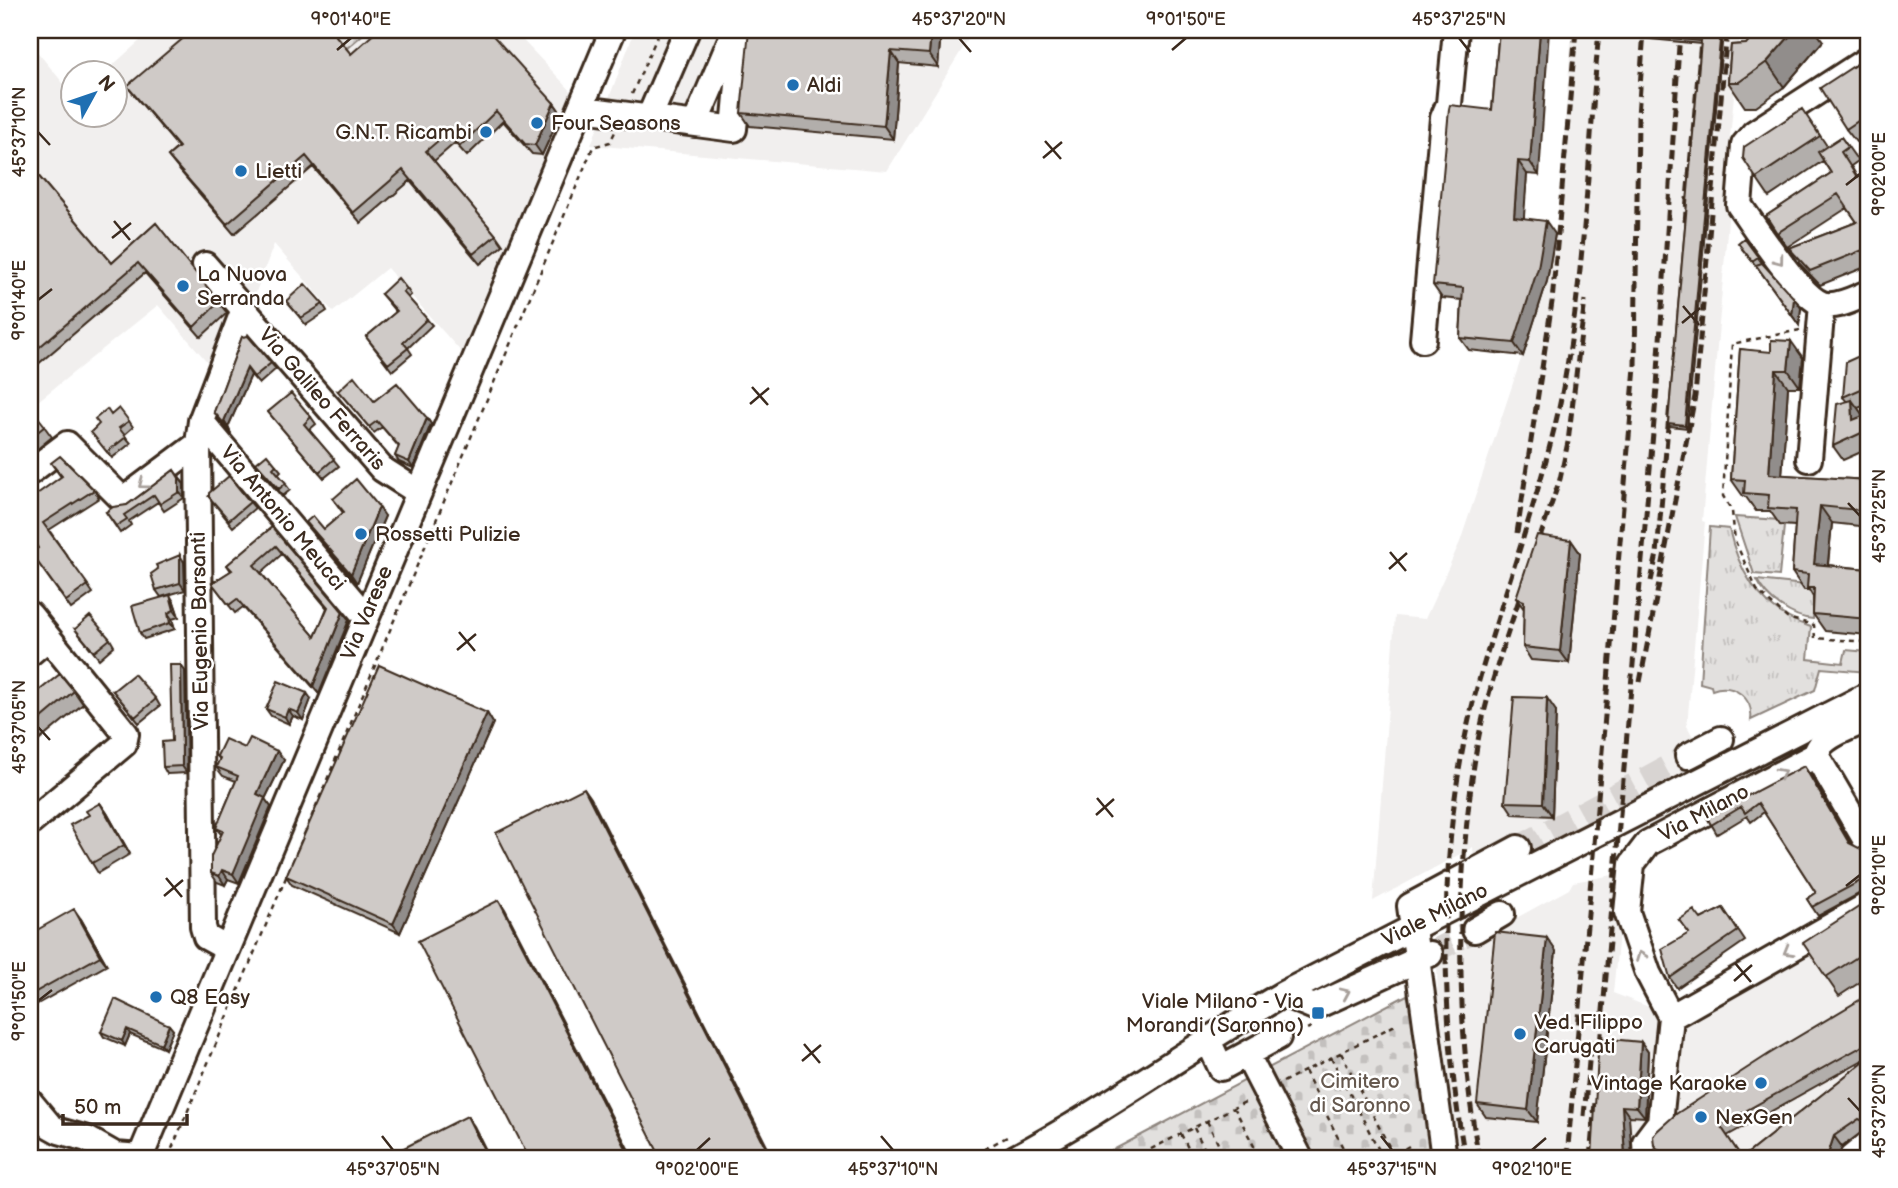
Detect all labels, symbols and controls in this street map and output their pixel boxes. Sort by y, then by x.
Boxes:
text: 9°01'40"E [311,9,391,30]
text: 45°37'20"N [912,9,1006,30]
text: 9°01'50"E [1146,9,1226,30]
text: 45°37'25"N [1412,9,1506,30]
north arrow [60,60,130,130]
text: N [92,71,119,97]
place label: Aldi [807,73,841,98]
marker: Aldi [785,77,801,93]
text: 45°37'10"N [9,86,30,178]
place label: Four Seasons [551,111,681,136]
marker: Four Seasons [529,115,545,131]
place label: G.N.T. Ricambi [335,120,472,145]
marker: G.N.T. Ricambi [478,124,494,140]
text: 9°02'00"E [1869,132,1890,216]
place label: Lietti [255,159,302,184]
marker: Lietti [233,163,249,179]
one-way arrow [1771,252,1784,265]
text: 9°01'40"E [9,260,30,340]
place label: La Nuova Serranda [197,262,287,311]
marker: La Nuova Serranda [175,278,191,294]
street label: Via Galileo Ferraris [253,322,391,476]
street label: Via Antonio Meucci [215,440,351,596]
text: 45°37'25"N [1869,469,1890,563]
one-way arrow [139,476,151,489]
place label: Rossetti Pulizie [375,522,521,547]
marker: Rossetti Pulizie [353,526,369,542]
street label: Via Eugenio Barsanti [186,531,214,731]
street label: Via Varese [336,562,398,664]
text: 45°37'05"N [9,680,30,774]
one-way arrow [1774,768,1786,781]
street label: Via Milano [1655,779,1753,847]
text: 9°02'10"E [1869,835,1890,915]
street label: Viale Milano [1378,878,1492,952]
one-way arrow [1782,943,1795,956]
one-way arrow [1636,951,1650,963]
text: 9°01'50"E [9,961,30,1041]
place label: Q8 Easy [170,985,251,1010]
one-way arrow [1338,987,1351,1001]
marker: Q8 Easy [148,989,164,1005]
place label: Viale Milano - Via Morandi (Saronno) [1126,989,1304,1038]
marker: Viale Milano - Via Morandi (Saronno) [1310,1005,1326,1021]
place label: Ved. Filippo Carugati [1534,1010,1643,1059]
marker: Ved. Filippo Carugati [1512,1026,1528,1042]
text: 45°37'20"N [1869,1064,1890,1158]
park label: Cimitero di Saronno [1309,1069,1411,1118]
place label: Vintage Karaoke [1591,1071,1747,1096]
marker: Vintage Karaoke [1753,1075,1769,1091]
scale bar [63,1083,187,1127]
text: 50 m [74,1095,121,1120]
place label: NexGen [1715,1105,1793,1130]
marker: NexGen [1693,1109,1709,1125]
text: 45°37'05"N [346,1159,440,1180]
text: 9°02'00"E [655,1159,739,1180]
text: 45°37'10"N [847,1159,939,1180]
text: 45°37'15"N [1347,1159,1437,1180]
text: 9°02'10"E [1492,1159,1572,1180]

